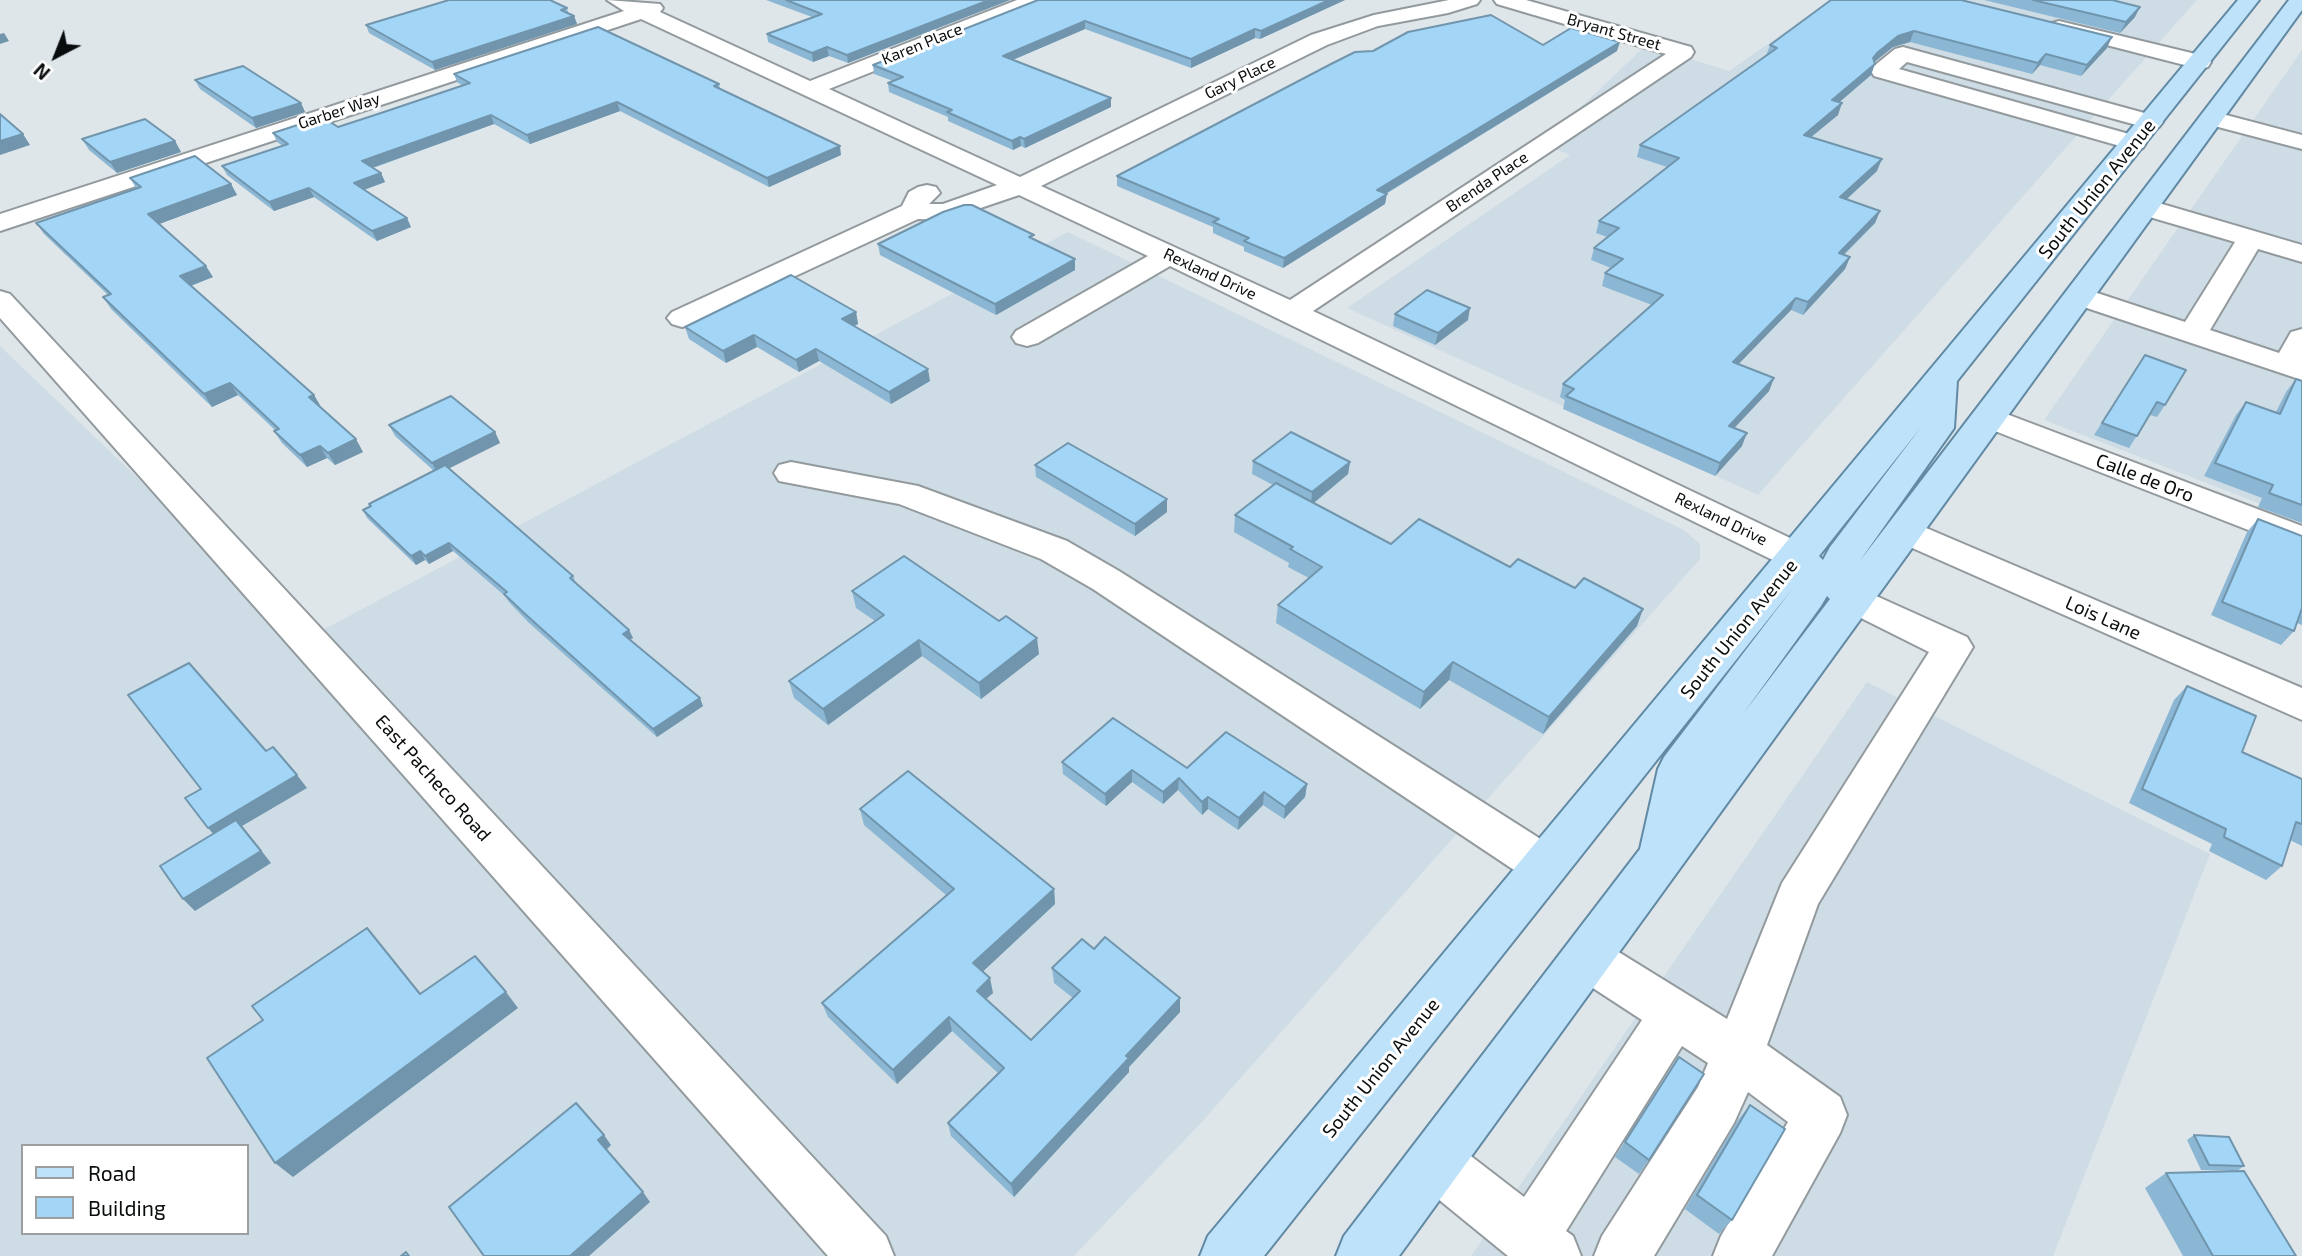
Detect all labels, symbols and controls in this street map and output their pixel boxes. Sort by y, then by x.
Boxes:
street label: Bryant Street [1565,9,1663,55]
street label: Karen Place [879,19,965,69]
north arrow [21,21,91,91]
street label: Gary Place [1201,53,1279,103]
text: N [29,59,54,85]
street label: Garber Way [296,89,382,133]
street label: South Union Avenue [2034,115,2160,263]
street label: Brenda Place [1442,148,1532,216]
street label: Rexland Drive [1160,244,1260,304]
street label: Calle de Oro [2093,449,2197,507]
street label: Rexland Drive [1672,488,1770,550]
street label: South Union Avenue [1676,555,1802,703]
street label: Lois Lane [2062,591,2144,645]
street label: East Pacheco Road [370,710,496,846]
street label: South Union Avenue [1318,994,1444,1142]
legend [21,1144,248,1235]
text: Road [88,1160,136,1185]
text: Building [88,1195,166,1220]

